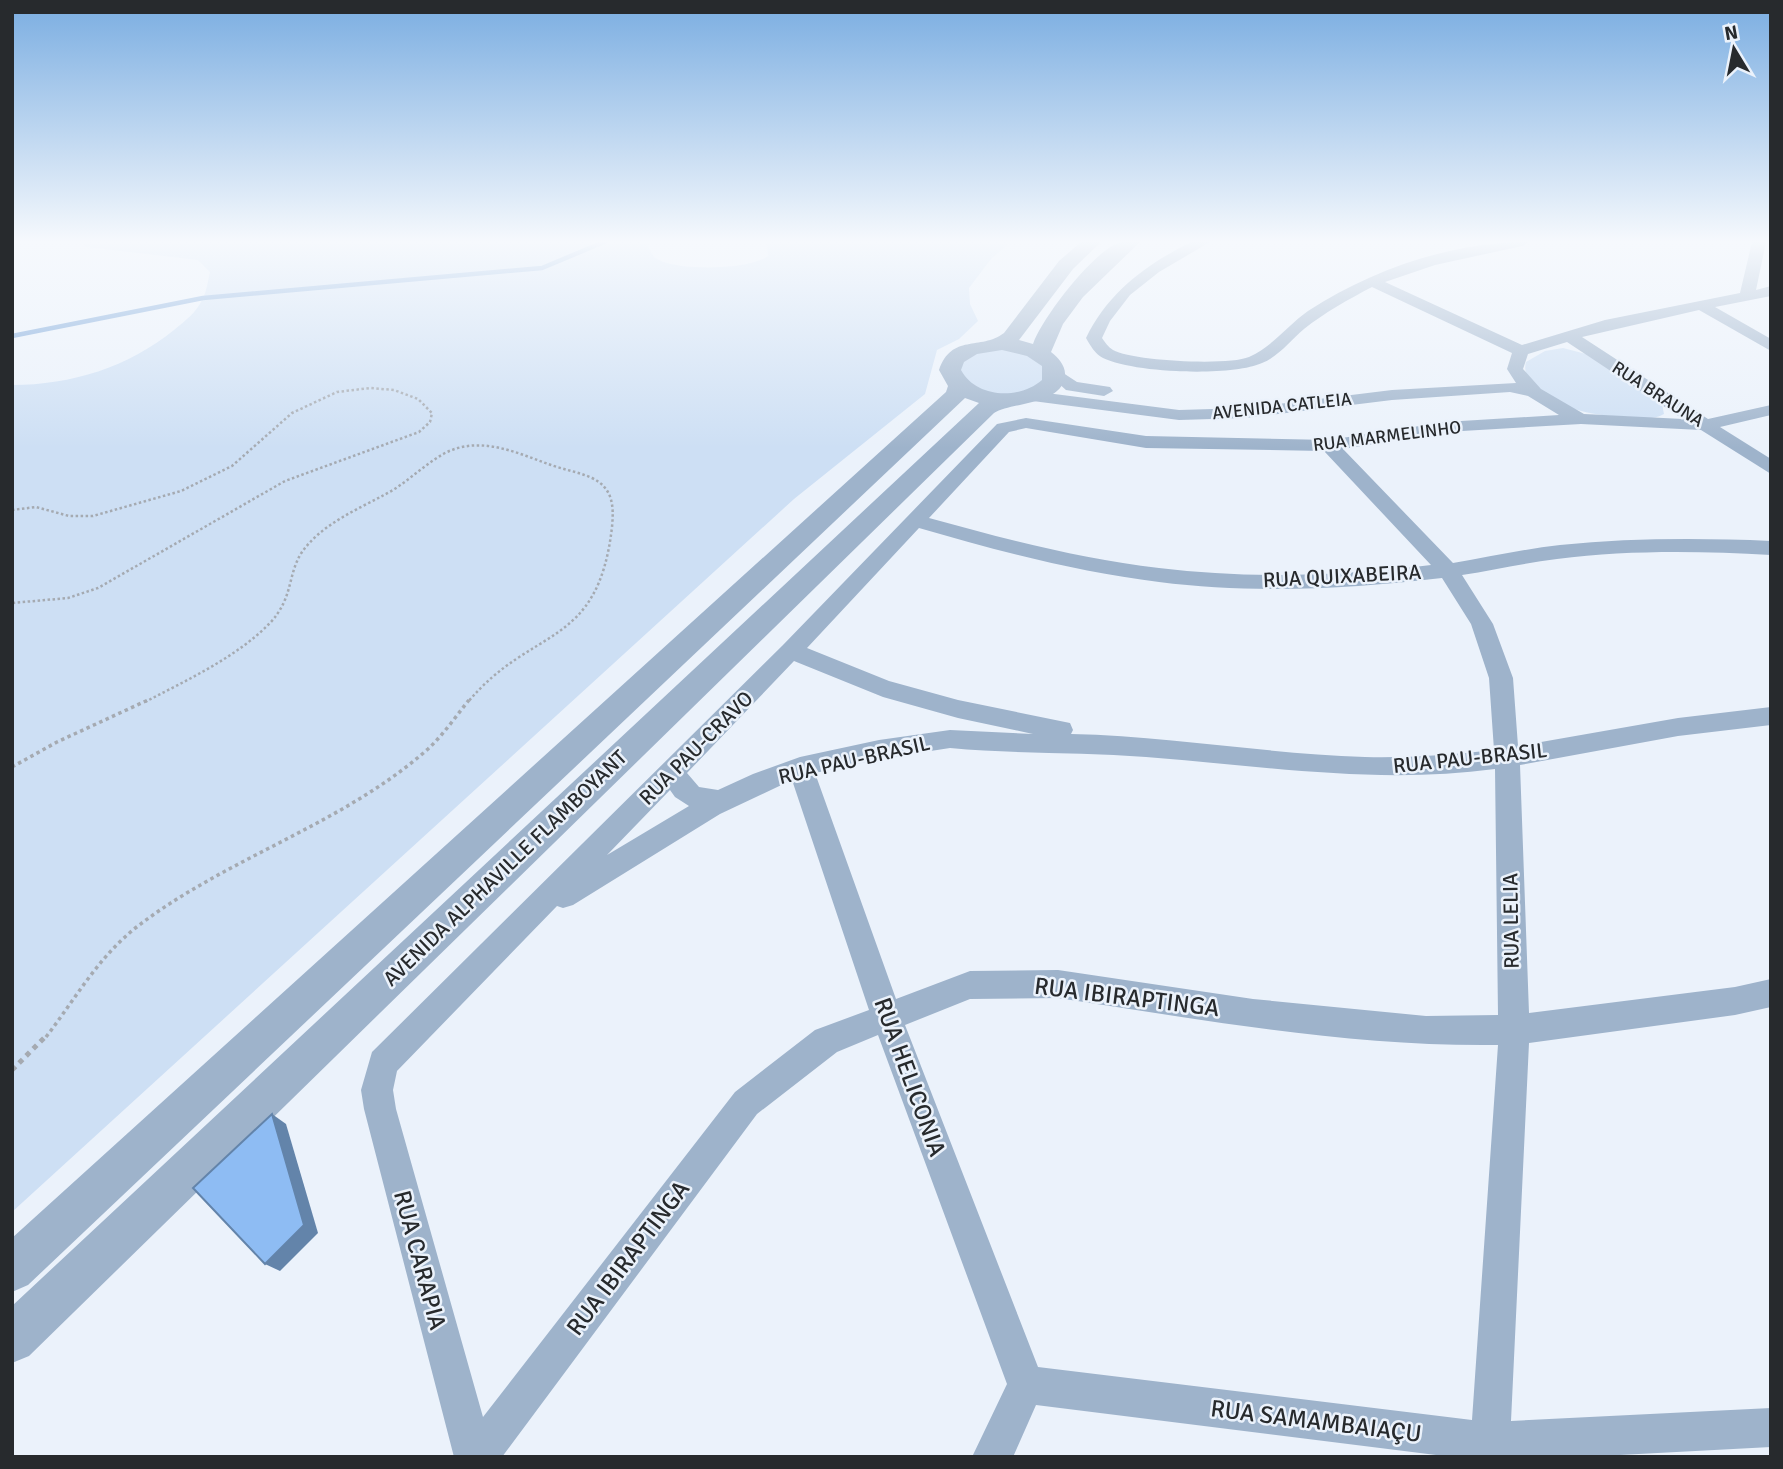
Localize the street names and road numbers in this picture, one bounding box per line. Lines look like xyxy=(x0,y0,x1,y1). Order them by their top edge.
street label: RUA BRAUNA xyxy=(1608,356,1708,432)
street label: AVENIDA CATLEIA xyxy=(1211,388,1353,424)
street label: RUA MARMELINHO xyxy=(1312,416,1462,456)
street label: RUA QUIXABEIRA xyxy=(1262,559,1422,593)
street label: RUA PAU-CRAVO xyxy=(634,686,758,810)
street label: RUA PAU-BRASIL xyxy=(776,730,933,790)
street label: RUA PAU-BRASIL xyxy=(1392,737,1549,779)
street label: AVENIDA ALPHAVILLE FLAMBOYANT xyxy=(378,744,633,992)
street label: RUA LELIA xyxy=(1497,873,1525,969)
street label: RUA IBIRAPTINGA xyxy=(1033,971,1222,1023)
street label: RUA HELICONIA xyxy=(867,993,953,1161)
street label: RUA IBIRAPTINGA xyxy=(560,1174,696,1341)
street label: RUA CARAPIA xyxy=(387,1187,453,1333)
street label: RUA SAMAMBAIAÇU xyxy=(1209,1393,1423,1449)

